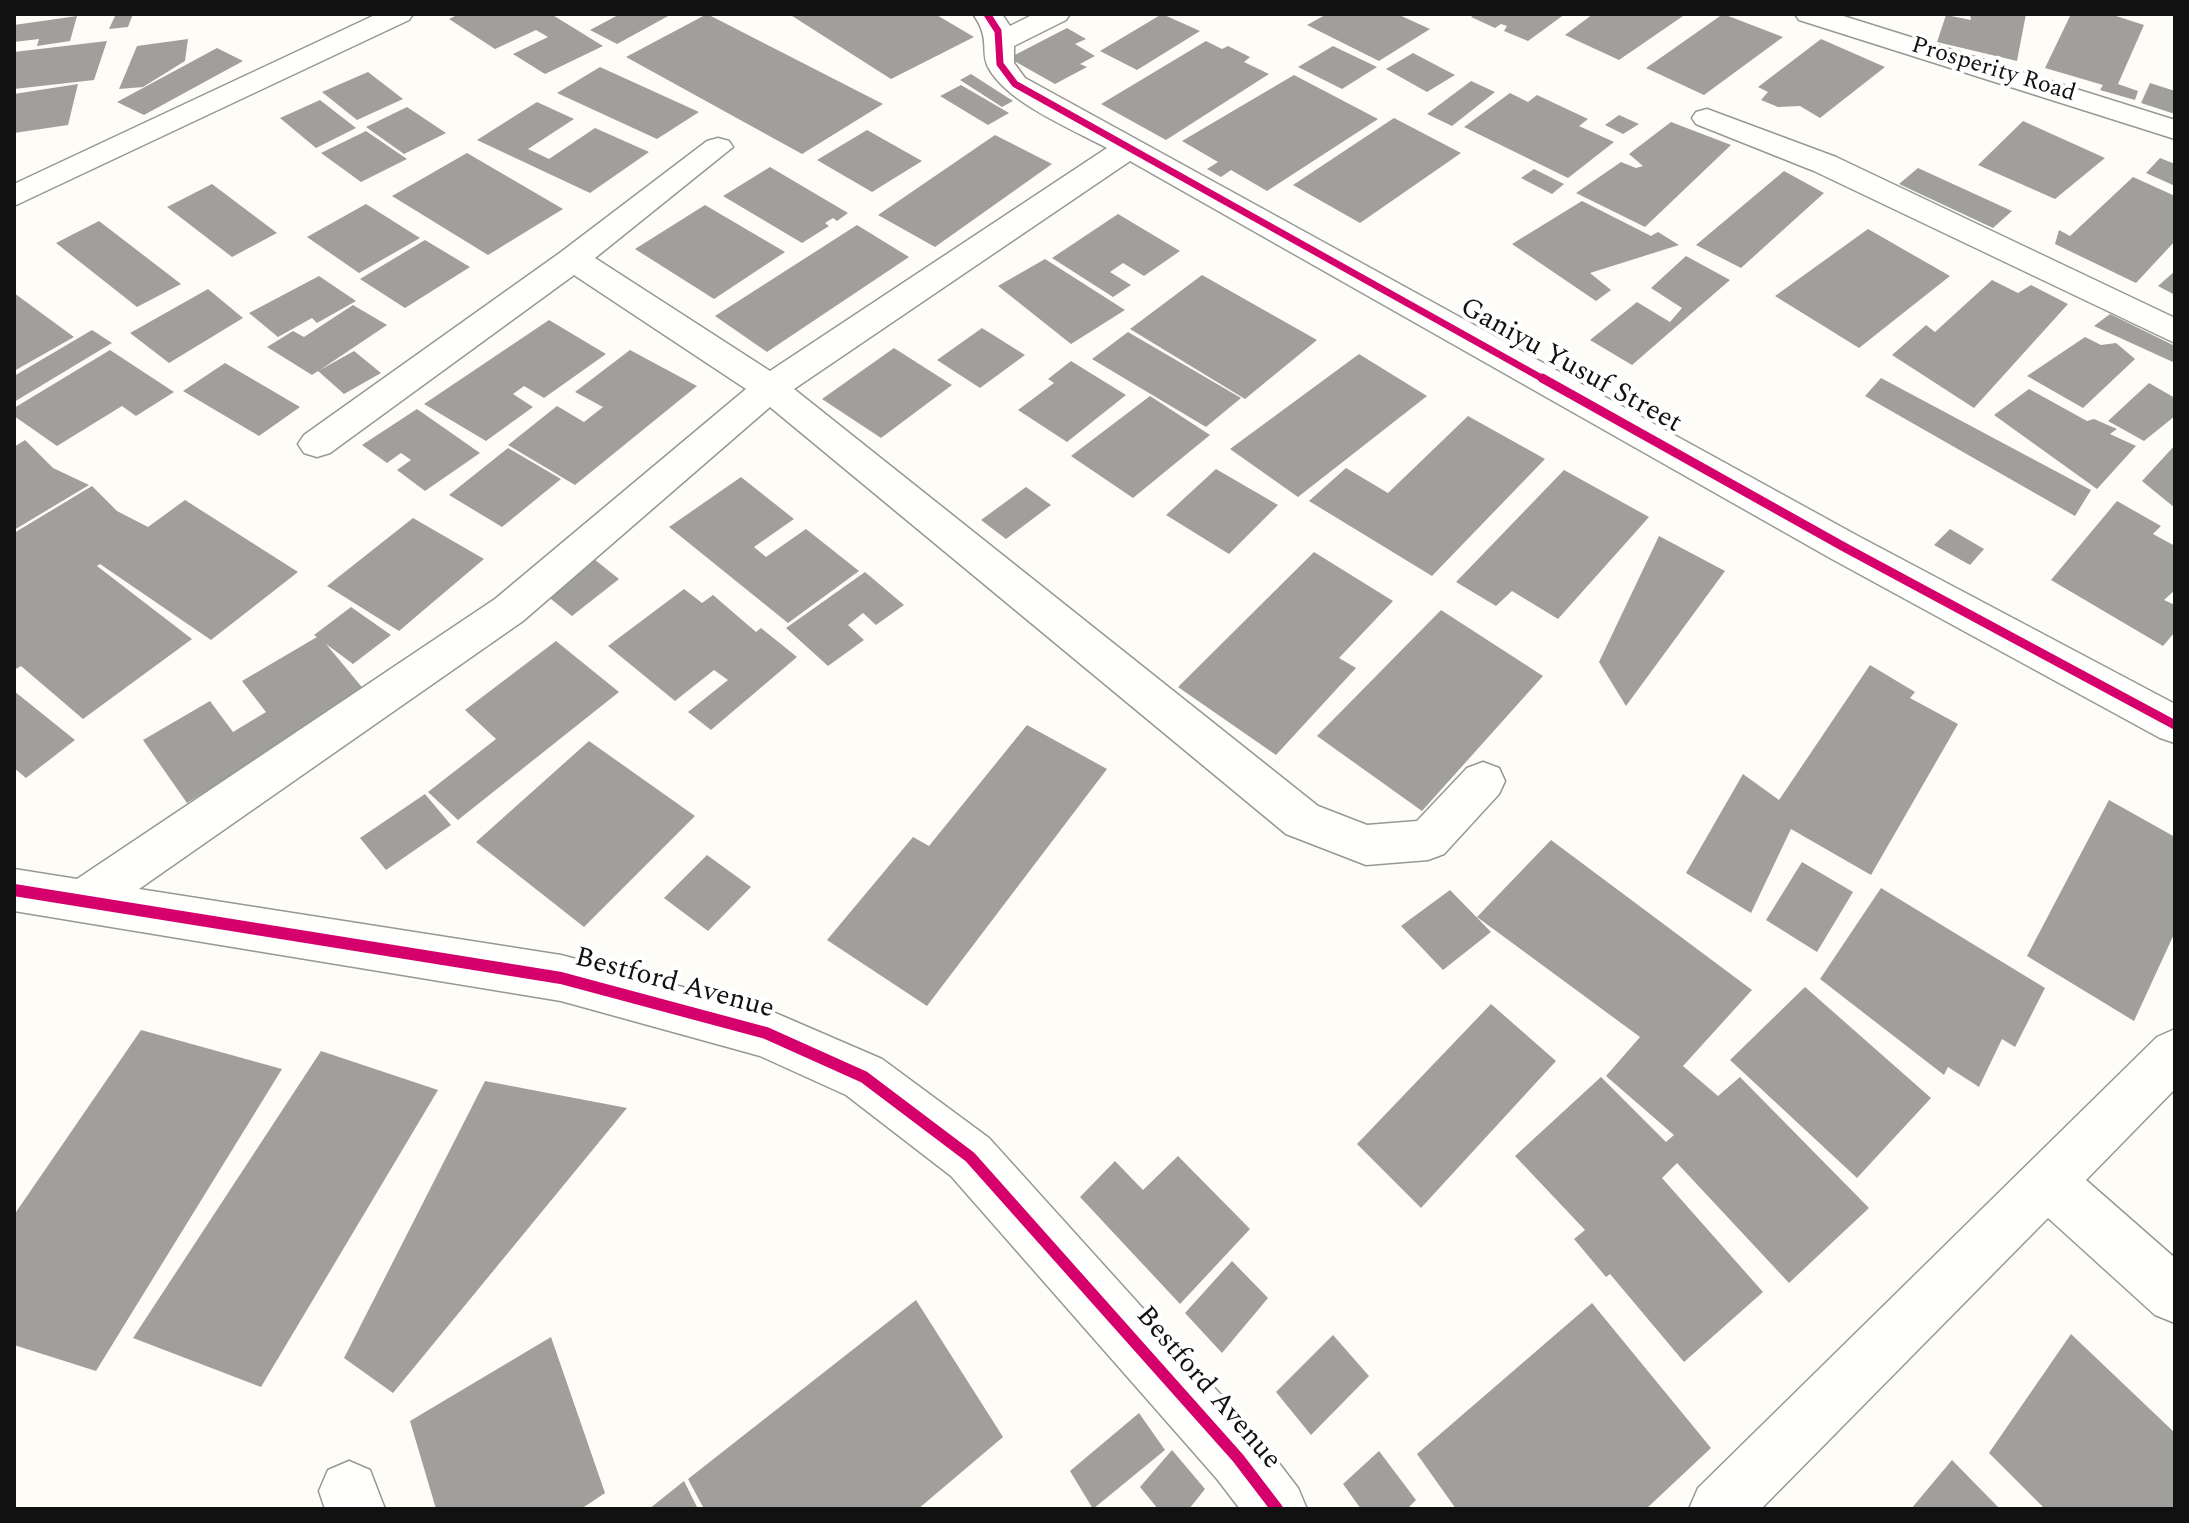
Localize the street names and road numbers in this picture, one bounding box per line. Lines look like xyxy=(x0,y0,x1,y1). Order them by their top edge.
street label: Prosperity Road xyxy=(1907,32,2079,110)
street label: Ganiyu Yusuf Street xyxy=(1453,292,1687,442)
street label: Bestford Avenue xyxy=(571,942,777,1028)
street label: Bestford Avenue xyxy=(1127,1301,1287,1477)

